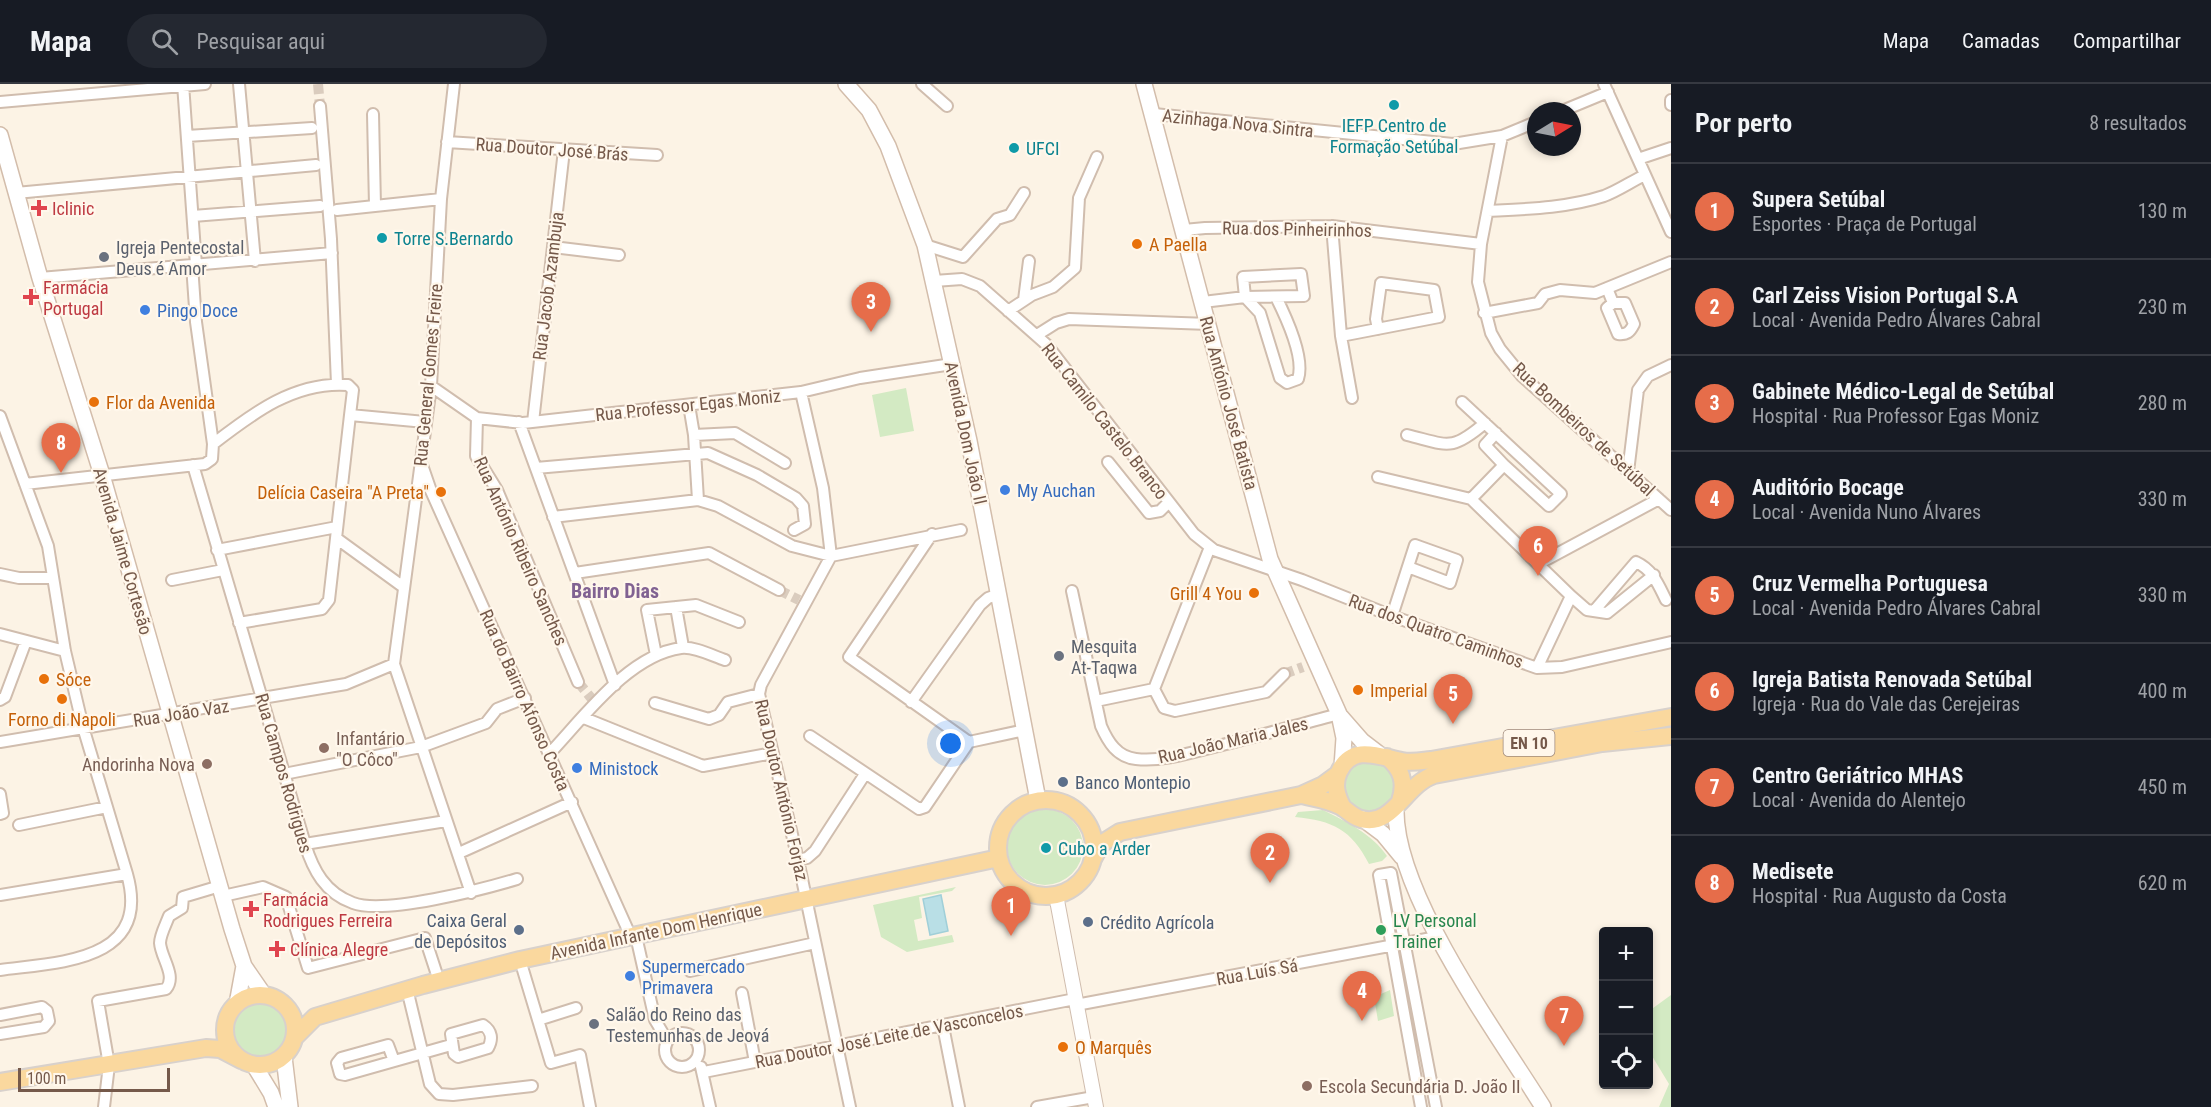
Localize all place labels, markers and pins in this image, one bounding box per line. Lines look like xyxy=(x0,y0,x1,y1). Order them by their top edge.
marker: IEFP Centro de Formação Setúbal xyxy=(1387,98,1401,112)
place label: IEFP Centro de Formação Setúbal xyxy=(1330,115,1458,157)
place label: UFCI xyxy=(1026,138,1059,159)
marker: UFCI xyxy=(1007,141,1021,155)
place label: Iclinic xyxy=(52,198,94,219)
marker: Iclinic xyxy=(30,199,48,217)
place label: Torre S.Bernardo xyxy=(394,228,513,249)
marker: Torre S.Bernardo xyxy=(375,231,389,245)
place label: A Paella xyxy=(1149,234,1207,255)
place label: Igreja Pentecostal Deus é Amor xyxy=(116,237,244,279)
marker: A Paella xyxy=(1130,237,1144,251)
marker: Igreja Pentecostal Deus é Amor xyxy=(97,250,111,264)
place label: Farmácia Portugal xyxy=(43,277,109,319)
pin: 3 xyxy=(852,282,890,332)
marker: Farmácia Portugal xyxy=(24,290,38,304)
place label: Pingo Doce xyxy=(157,300,238,321)
marker: Pingo Doce xyxy=(138,303,152,317)
place label: Flor da Avenida xyxy=(106,392,216,413)
marker: Flor da Avenida xyxy=(87,395,101,409)
pin: 8 xyxy=(42,424,80,473)
place label: My Auchan xyxy=(1017,480,1096,501)
place label: Delícia Caseira "A Preta" xyxy=(257,482,429,503)
marker: My Auchan xyxy=(998,483,1012,497)
marker: Delícia Caseira "A Preta" xyxy=(434,485,448,499)
pin: 6 xyxy=(1518,526,1558,576)
place label: Grill 4 You xyxy=(1170,583,1242,604)
marker: Grill 4 You xyxy=(1247,586,1261,600)
place label: Mesquita At-Taqwa xyxy=(1071,636,1137,678)
marker: Mesquita At-Taqwa xyxy=(1052,649,1066,663)
place label: Sóce xyxy=(56,669,91,690)
marker: Sóce xyxy=(37,672,51,686)
pin: 5 xyxy=(1434,674,1472,724)
place label: Imperial xyxy=(1370,680,1428,701)
marker: Imperial xyxy=(1351,683,1365,697)
marker: Forno di Napoli xyxy=(55,692,69,706)
place label: Forno di Napoli xyxy=(8,709,116,730)
place label: Infantário "O Côco" xyxy=(336,728,405,770)
marker: Infantário "O Côco" xyxy=(317,741,331,755)
place label: Andorinha Nova xyxy=(82,754,195,775)
marker: Andorinha Nova xyxy=(200,757,214,771)
place label: Ministock xyxy=(589,758,658,779)
marker: Ministock xyxy=(570,761,584,775)
place label: Banco Montepio xyxy=(1075,772,1191,793)
marker: Banco Montepio xyxy=(1056,775,1070,789)
pin: 2 xyxy=(1250,834,1290,883)
place label: Cubo a Arder xyxy=(1058,838,1151,859)
marker: Cubo a Arder xyxy=(1039,841,1053,855)
pin: 1 xyxy=(992,886,1030,936)
place label: Farmácia Rodrigues Ferreira xyxy=(263,889,393,931)
marker: Farmácia Rodrigues Ferreira xyxy=(244,902,258,916)
place label: Caixa Geral de Depósitos xyxy=(414,910,507,952)
place label: LV Personal Trainer xyxy=(1393,910,1477,952)
place label: Crédito Agrícola xyxy=(1100,912,1214,933)
marker: Crédito Agrícola xyxy=(1081,915,1095,929)
marker: Caixa Geral de Depósitos xyxy=(512,923,526,937)
marker: LV Personal Trainer xyxy=(1374,923,1388,937)
place label: Clínica Alegre xyxy=(290,939,388,960)
marker: Clínica Alegre xyxy=(268,940,286,958)
place label: Supermercado Primavera xyxy=(642,956,745,998)
marker: Supermercado Primavera xyxy=(623,969,637,983)
pin: 4 xyxy=(1342,972,1382,1021)
pin: 7 xyxy=(1544,996,1584,1046)
place label: Salão do Reino das Testemunhas de Jeová xyxy=(606,1004,769,1046)
marker: Salão do Reino das Testemunhas de Jeová xyxy=(587,1017,601,1031)
place label: O Marquês xyxy=(1075,1037,1152,1058)
marker: O Marquês xyxy=(1056,1040,1070,1054)
place label: Escola Secundária D. João II xyxy=(1319,1076,1521,1097)
marker: Escola Secundária D. João II xyxy=(1300,1079,1314,1093)

